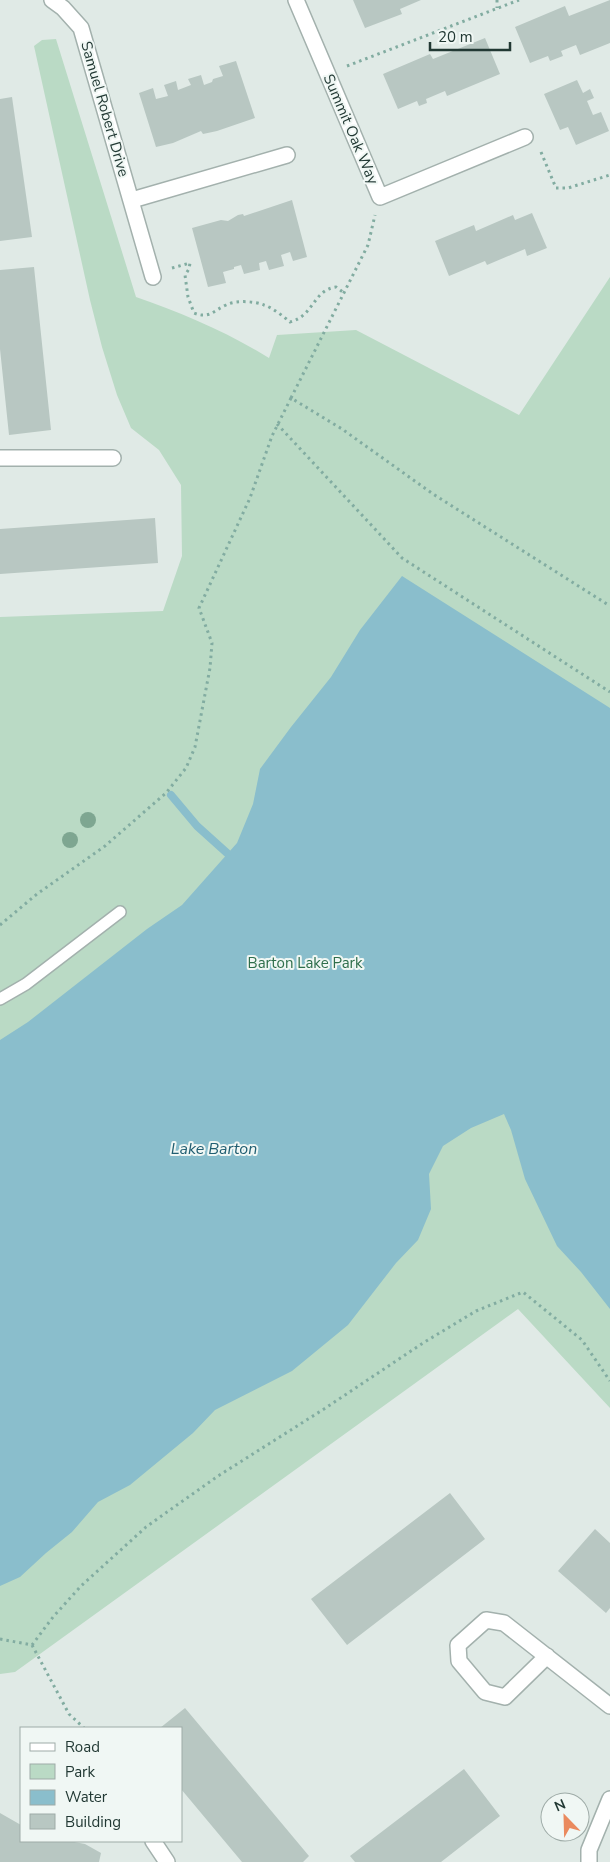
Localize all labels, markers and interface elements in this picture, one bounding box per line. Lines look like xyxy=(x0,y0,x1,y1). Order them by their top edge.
scale bar xyxy=(430,20,510,52)
text: 20 m xyxy=(438,27,473,47)
street label: Samuel Robert Drive xyxy=(76,39,134,179)
street label: Summit Oak Way xyxy=(319,71,383,187)
park label: Barton Lake Park xyxy=(248,953,363,973)
water label: Lake Barton xyxy=(171,1138,257,1160)
legend xyxy=(20,1727,182,1842)
text: Road xyxy=(65,1737,100,1757)
text: Park xyxy=(65,1762,95,1782)
text: Water xyxy=(65,1787,108,1807)
north arrow xyxy=(540,1792,590,1842)
text: N xyxy=(552,1795,569,1816)
text: Building xyxy=(65,1812,121,1832)

